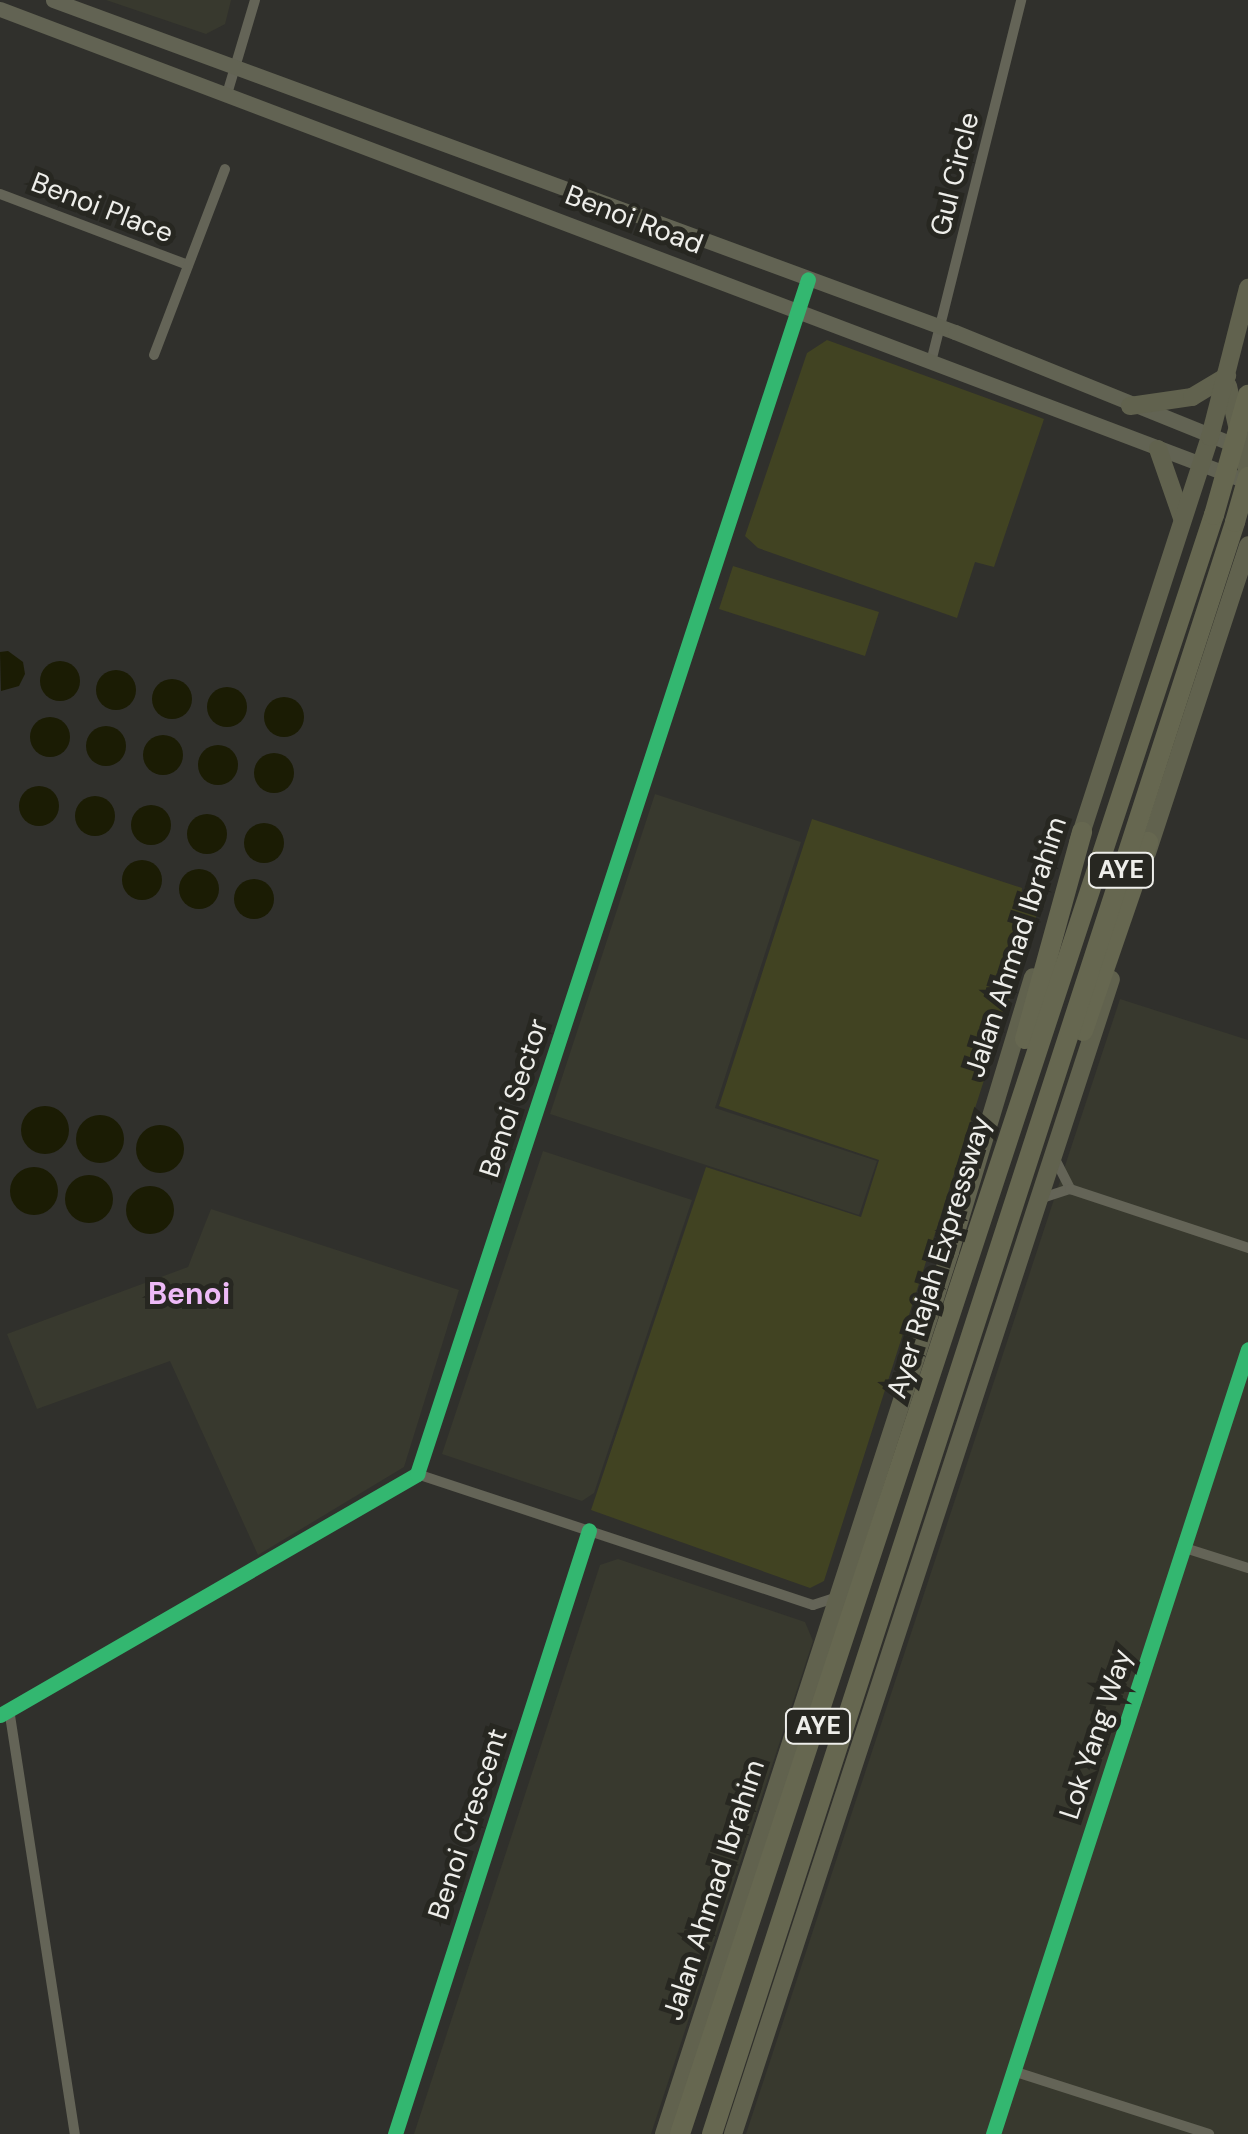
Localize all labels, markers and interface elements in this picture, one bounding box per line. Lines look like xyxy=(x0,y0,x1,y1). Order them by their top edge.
street label: Gul Circle xyxy=(923,109,987,239)
street label: Benoi Place xyxy=(26,166,178,250)
street label: Benoi Road xyxy=(560,178,708,262)
street label: Jalan Ahmad Ibrahim xyxy=(958,813,1074,1081)
road number: AYE xyxy=(1086,850,1156,890)
street label: Benoi Sector xyxy=(473,1014,555,1182)
street label: Ayer Rajah Expressway xyxy=(880,1112,998,1402)
district label: Benoi xyxy=(148,1276,230,1312)
street label: Lok Yang Way xyxy=(1053,1645,1139,1823)
road number: AYE xyxy=(783,1706,853,1746)
street label: Benoi Crescent xyxy=(421,1724,515,1924)
street label: Jalan Ahmad Ibrahim xyxy=(656,1756,772,2024)

